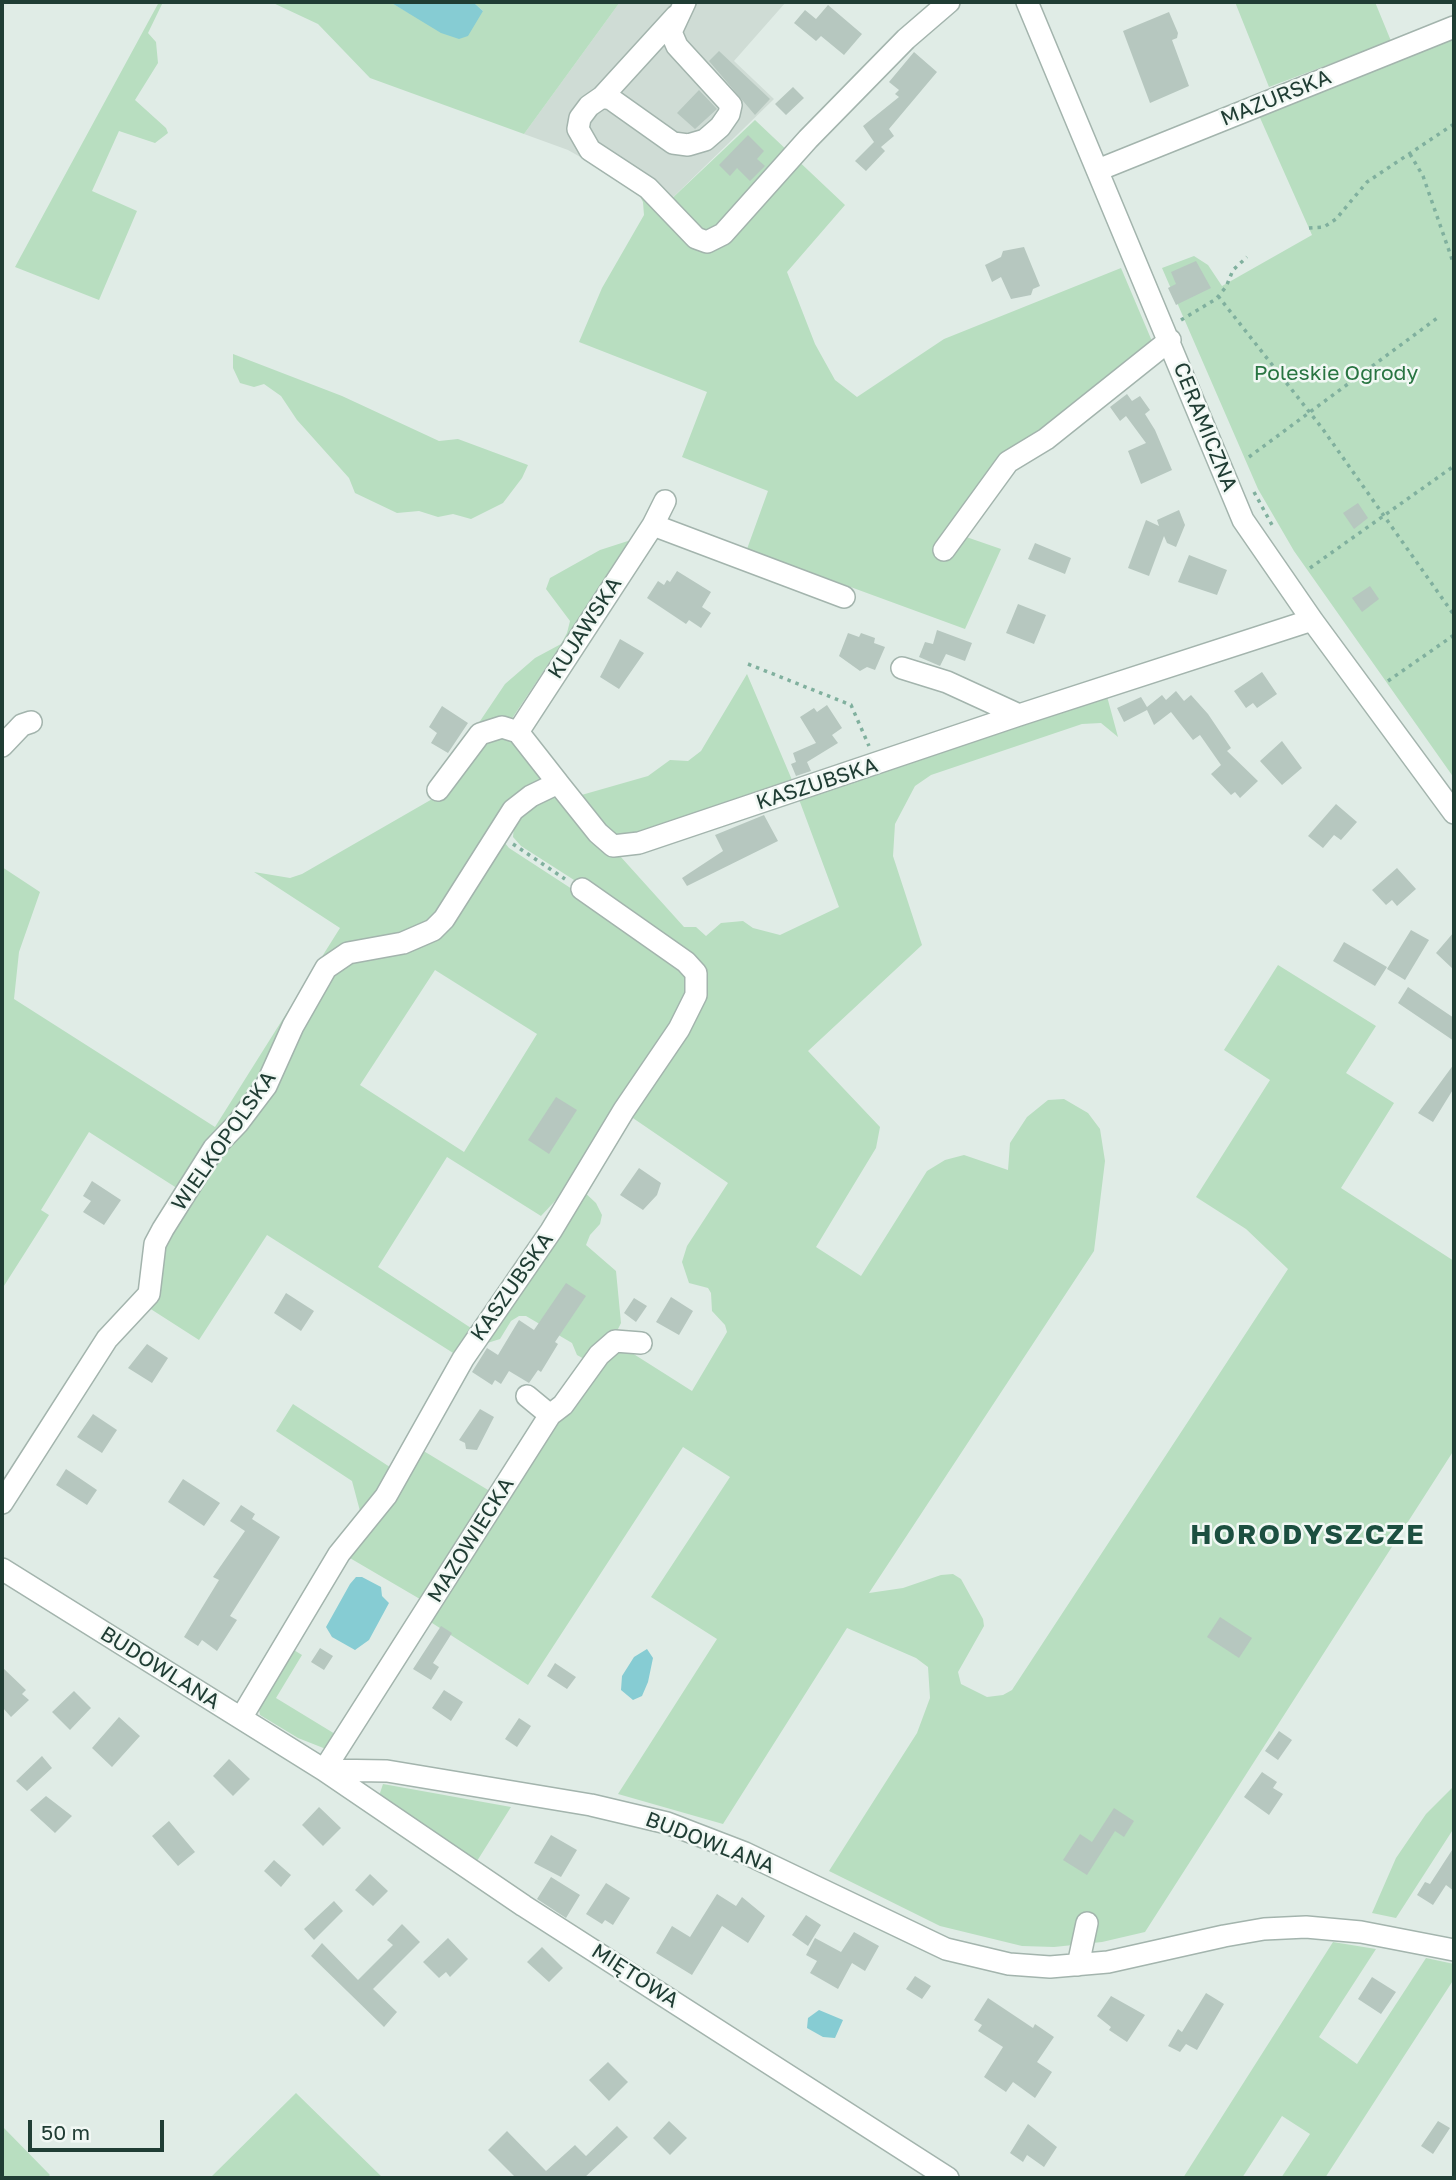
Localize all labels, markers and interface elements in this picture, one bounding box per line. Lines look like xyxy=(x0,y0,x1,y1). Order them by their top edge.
street label: MAZURSKA xyxy=(1217,64,1335,132)
street label: CERAMICZNA xyxy=(1168,359,1242,495)
park label: Poleskie Ogrody xyxy=(1254,360,1418,386)
street label: KUJAWSKA xyxy=(543,572,627,684)
street label: KASZUBSKA xyxy=(753,752,881,816)
street label: WIELKOPOLSKA xyxy=(167,1066,281,1216)
street label: KASZUBSKA xyxy=(465,1228,559,1346)
street label: MAZOWIECKA xyxy=(423,1473,519,1607)
district label: HORODYSZCZE xyxy=(1192,1518,1424,1552)
street label: BUDOWLANA xyxy=(96,1621,224,1715)
street label: BUDOWLANA xyxy=(642,1807,778,1879)
street label: MIĘTOWA xyxy=(587,1939,683,2013)
scale bar xyxy=(32,2106,168,2150)
text: 50 m xyxy=(41,2119,90,2145)

